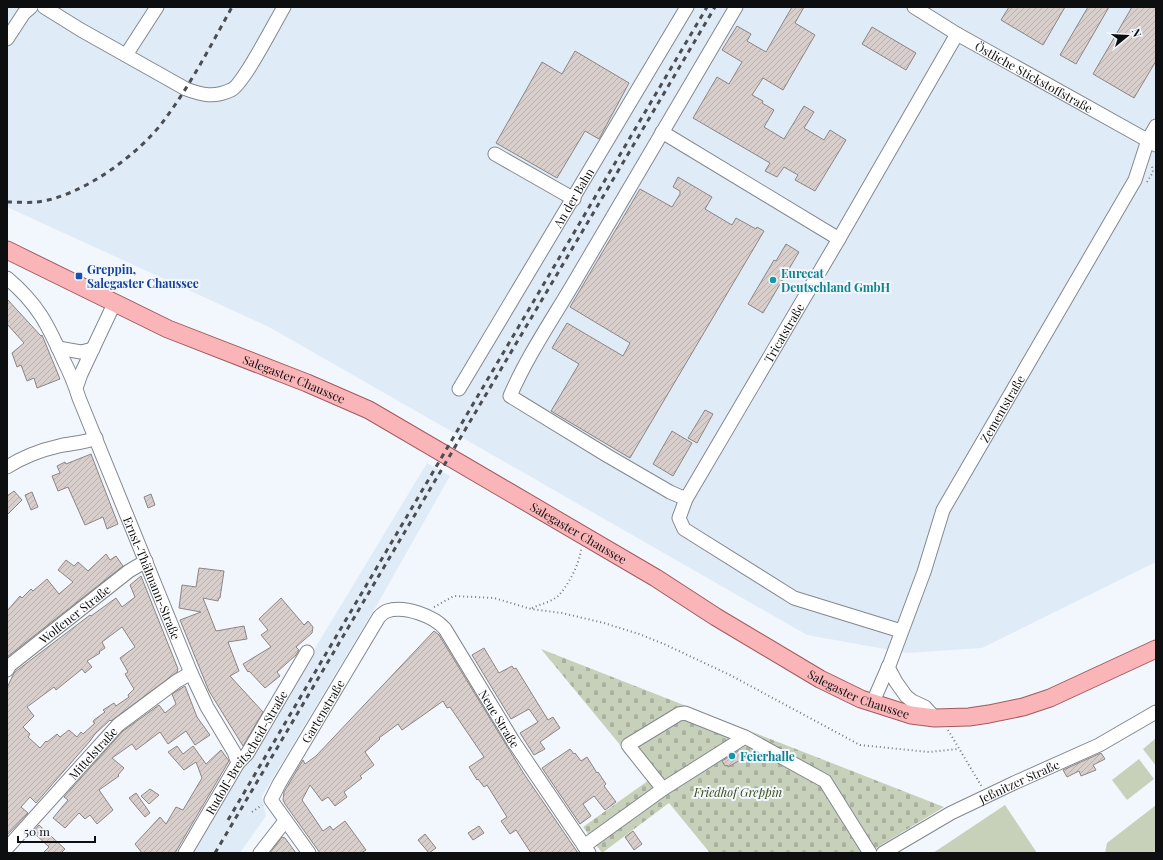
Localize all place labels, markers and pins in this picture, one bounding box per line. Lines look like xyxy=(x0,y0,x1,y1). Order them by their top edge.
place label: Greppin, Salegaster Chaussee xyxy=(87,261,199,291)
place label: Eurecat Deutschland GmbH xyxy=(781,265,890,295)
marker: Greppin, Salegaster Chaussee xyxy=(74,271,84,281)
marker: Eurecat Deutschland GmbH xyxy=(768,275,778,285)
place label: Feierhalle xyxy=(740,748,795,764)
marker: Feierhalle xyxy=(727,751,737,761)

